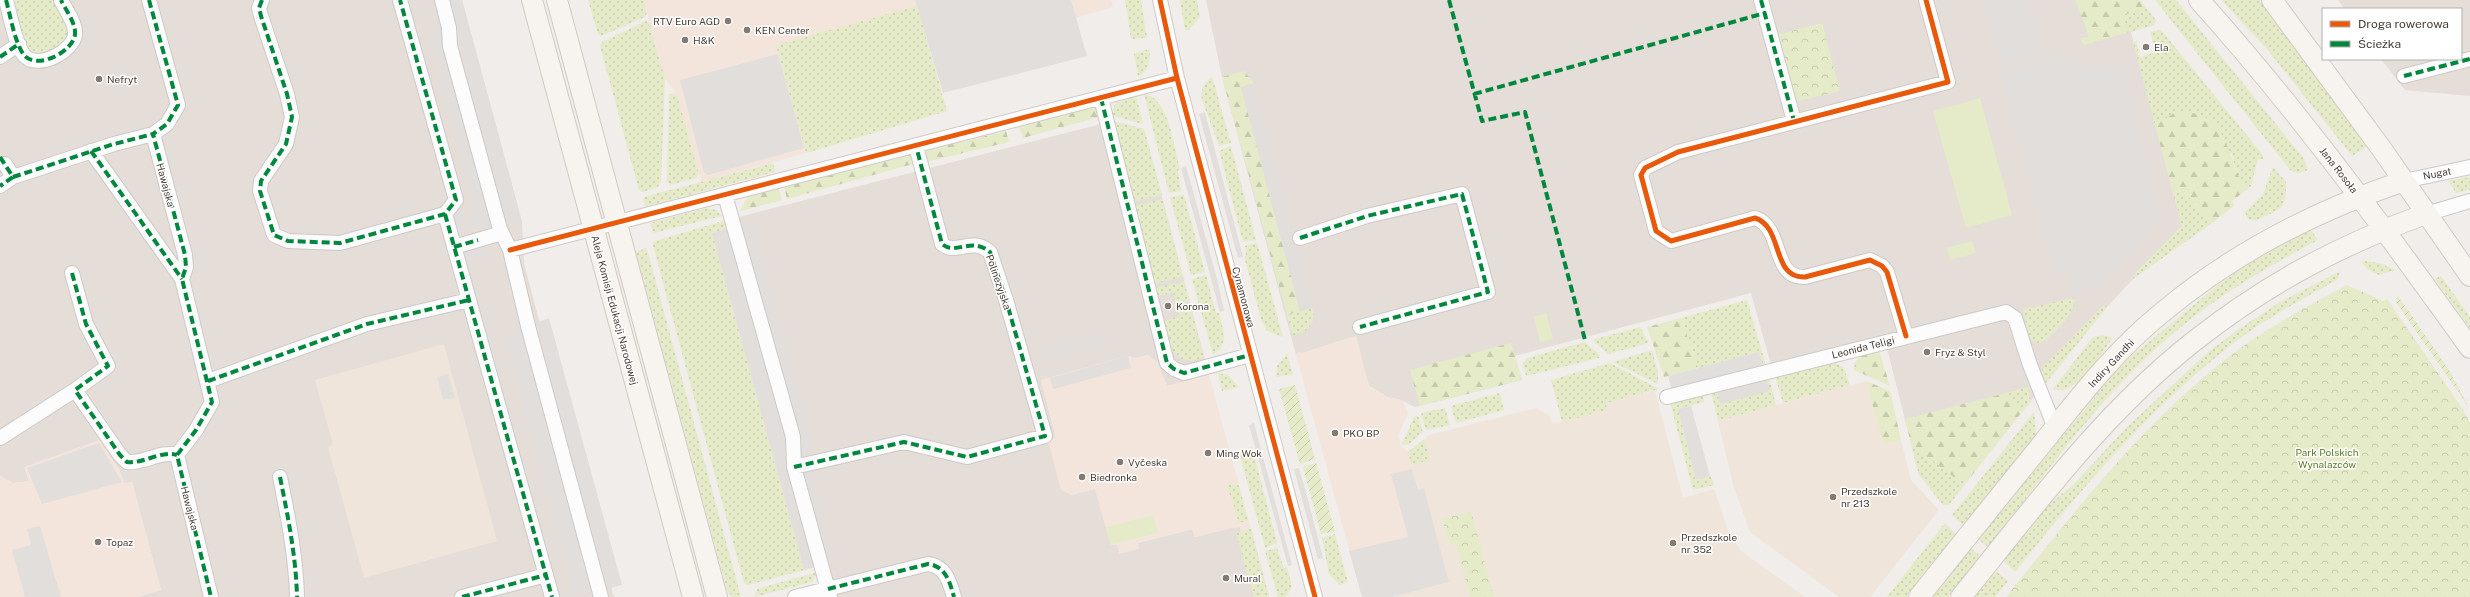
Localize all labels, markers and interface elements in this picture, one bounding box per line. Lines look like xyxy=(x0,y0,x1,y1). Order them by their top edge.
legend xyxy=(2322,8,2462,60)
place label: RTV Euro AGD xyxy=(653,15,720,27)
marker: RTV Euro AGD xyxy=(723,16,733,26)
text: Droga rowerowa xyxy=(2358,17,2449,31)
place label: KEN Center xyxy=(755,24,810,36)
marker: KEN Center xyxy=(742,25,752,35)
place label: H&K xyxy=(693,34,715,46)
marker: H&K xyxy=(680,35,690,45)
text: Ścieżka xyxy=(2358,37,2401,51)
place label: Ela xyxy=(2154,41,2169,53)
marker: Ela xyxy=(2141,42,2151,52)
place label: Nefryt xyxy=(107,73,137,85)
marker: Nefryt xyxy=(94,74,104,84)
street label: Jana Rosoła xyxy=(2317,145,2361,195)
street label: Hawajska xyxy=(154,162,178,208)
street label: Nugat xyxy=(2422,164,2452,182)
street label: Aleja Komisji Edukacji Narodowej xyxy=(589,234,641,386)
street label: Polinezyjska xyxy=(984,253,1014,311)
street label: Cynamonowa xyxy=(1230,265,1258,329)
place label: Korona xyxy=(1176,300,1209,312)
marker: Korona xyxy=(1163,301,1173,311)
street label: Leonida Teligi xyxy=(1830,333,1896,361)
street label: Indiry Gandhi xyxy=(2086,336,2136,390)
place label: Fryz & Styl xyxy=(1935,346,1986,358)
marker: Fryz & Styl xyxy=(1922,347,1932,357)
place label: PKO BP xyxy=(1343,427,1380,439)
marker: PKO BP xyxy=(1330,428,1340,438)
park label: Park Polskich Wynalazców xyxy=(2296,446,2359,470)
place label: Ming Wok xyxy=(1216,447,1262,459)
marker: Ming Wok xyxy=(1203,448,1213,458)
place label: Vyčeska xyxy=(1128,456,1167,468)
marker: Vyčeska xyxy=(1115,457,1125,467)
place label: Biedronka xyxy=(1090,471,1137,483)
marker: Biedronka xyxy=(1077,472,1087,482)
street label: Hawajska xyxy=(179,485,201,531)
place label: Przedszkole nr 213 xyxy=(1841,485,1897,509)
marker: Przedszkole nr 213 xyxy=(1828,492,1838,502)
place label: Przedszkole nr 352 xyxy=(1681,531,1737,555)
place label: Topaz xyxy=(106,536,133,548)
marker: Topaz xyxy=(93,537,103,547)
marker: Przedszkole nr 352 xyxy=(1668,538,1678,548)
place label: Mural xyxy=(1234,572,1261,584)
marker: Mural xyxy=(1221,573,1231,583)

